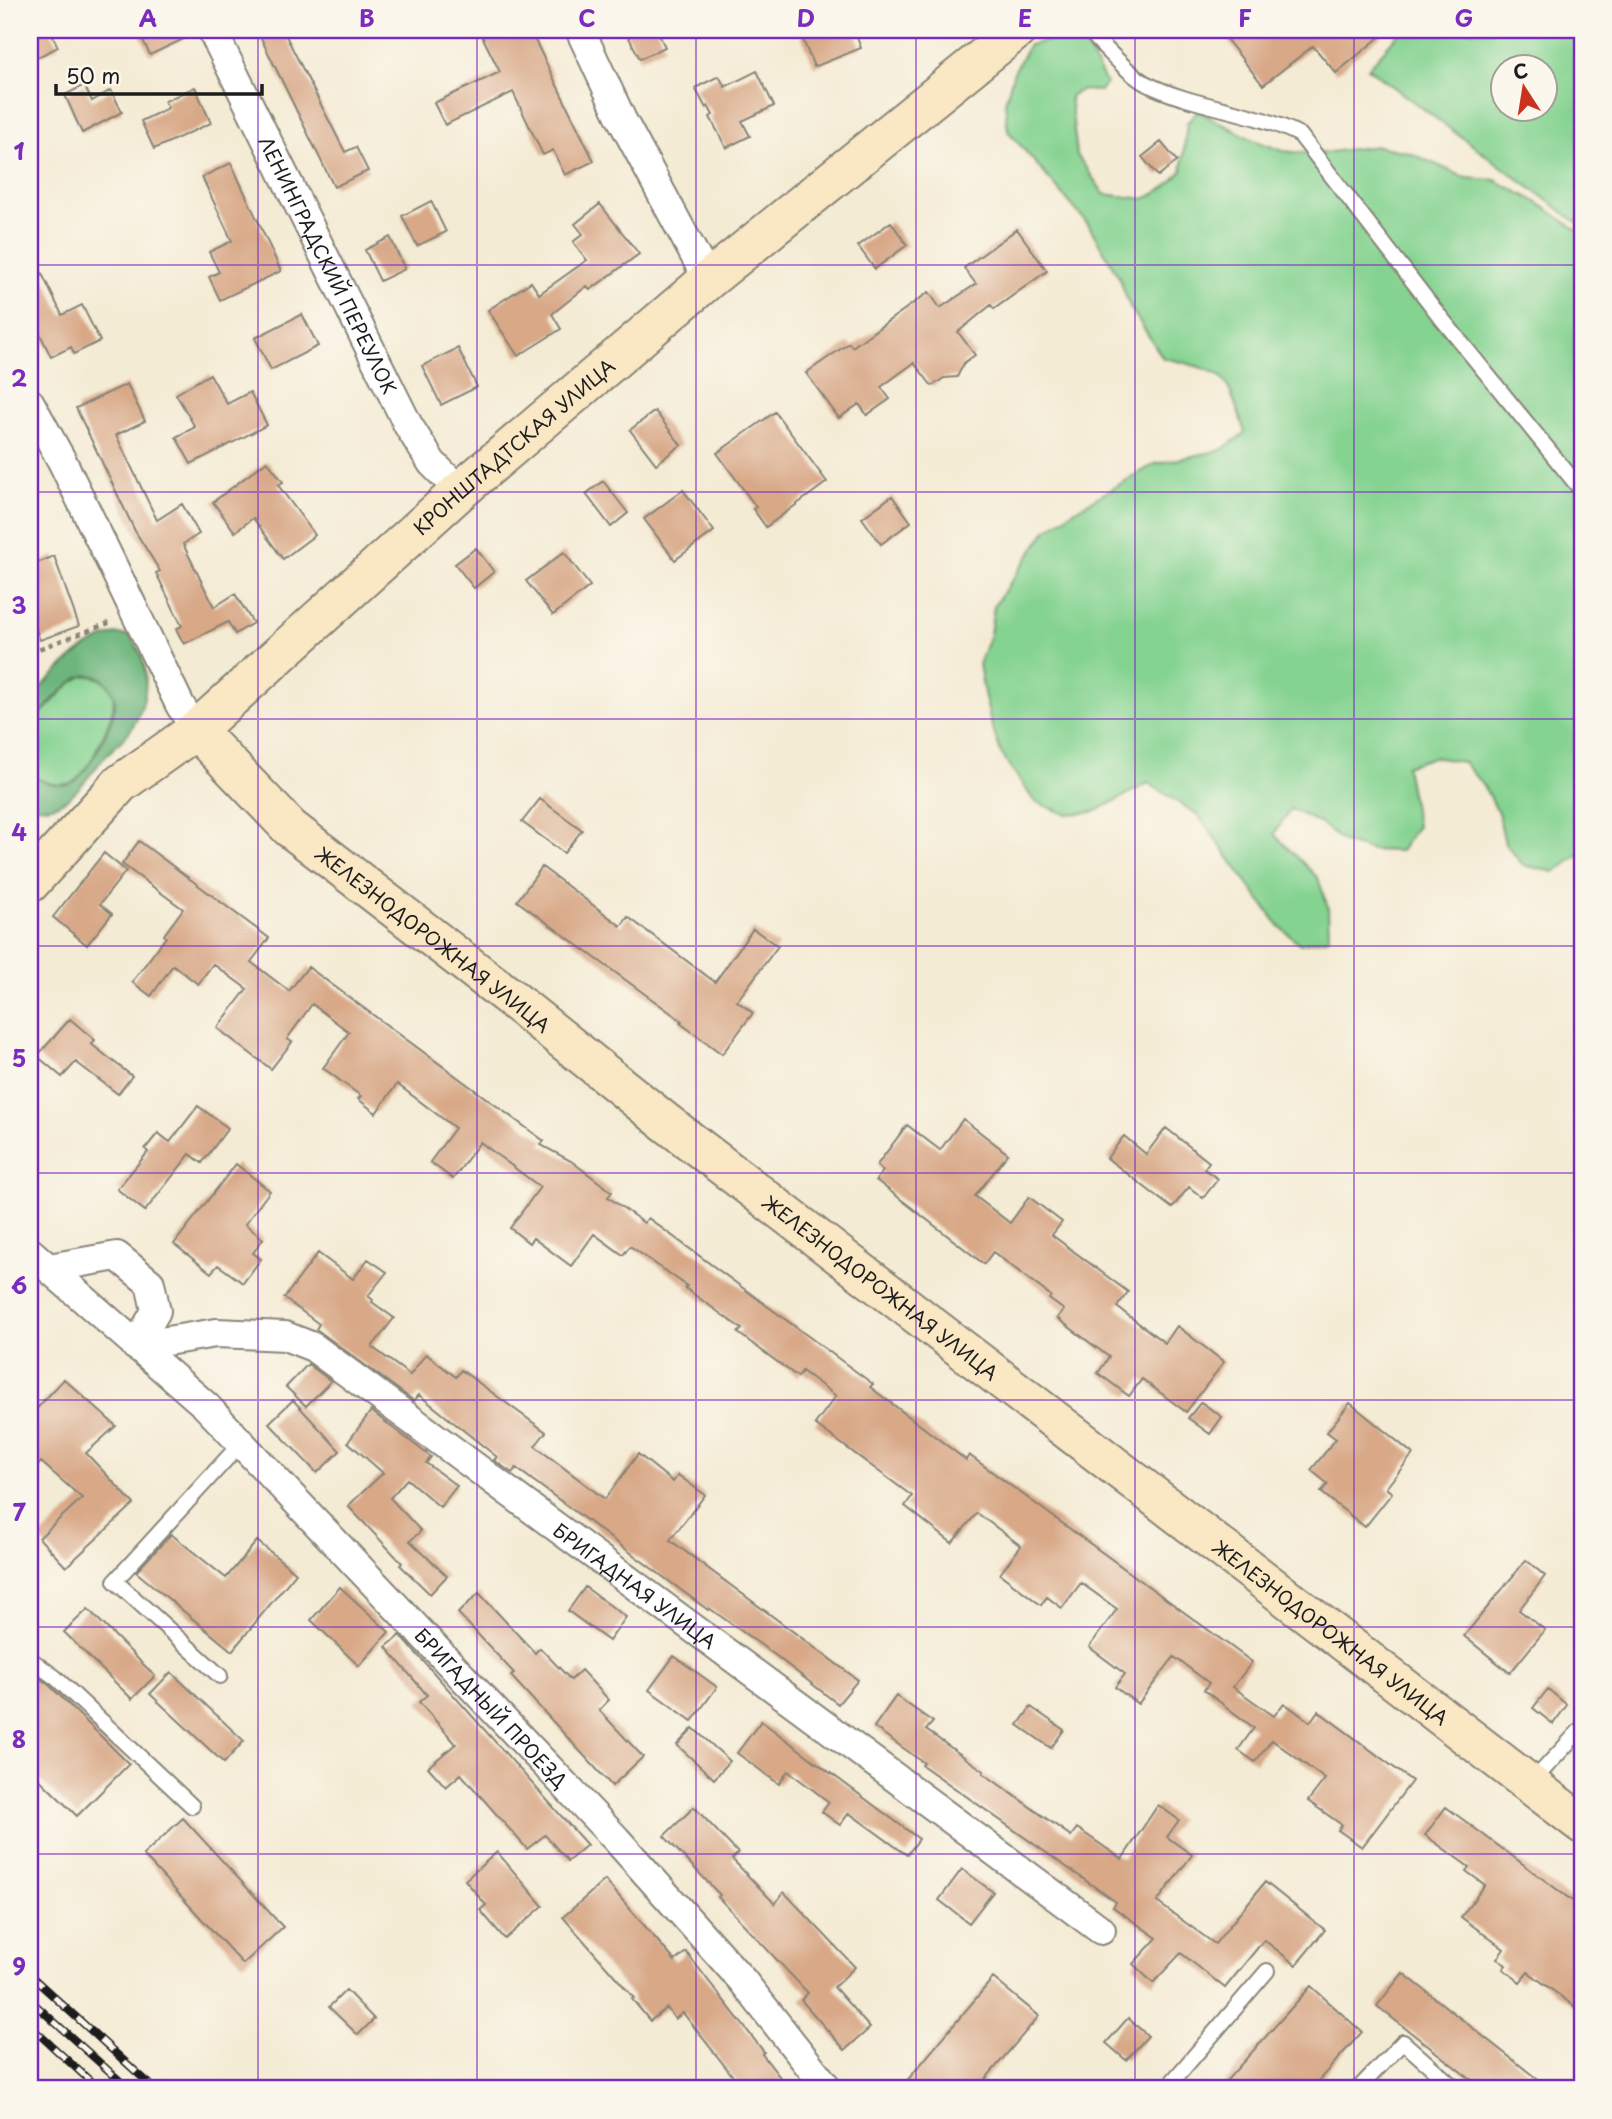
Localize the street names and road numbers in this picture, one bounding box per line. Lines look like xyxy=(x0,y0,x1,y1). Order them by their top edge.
street label: ЛЕНИНГРАДСКИЙ ПЕРЕУЛОК xyxy=(253,131,404,398)
street label: КРОНШТАДТСКАЯ УЛИЦА xyxy=(407,351,621,541)
street label: ЖЕЛЕЗНОДОРОЖНАЯ УЛИЦА xyxy=(310,839,557,1039)
street label: ЖЕЛЕЗНОДОРОЖНАЯ УЛИЦА xyxy=(757,1188,1004,1386)
street label: БРИГАДНАЯ УЛИЦА xyxy=(548,1516,722,1655)
street label: ЖЕЛЕЗНОДОРОЖНАЯ УЛИЦА xyxy=(1207,1532,1455,1731)
street label: БРИГАДНЫЙ ПРОЕЗД xyxy=(409,1621,574,1794)

